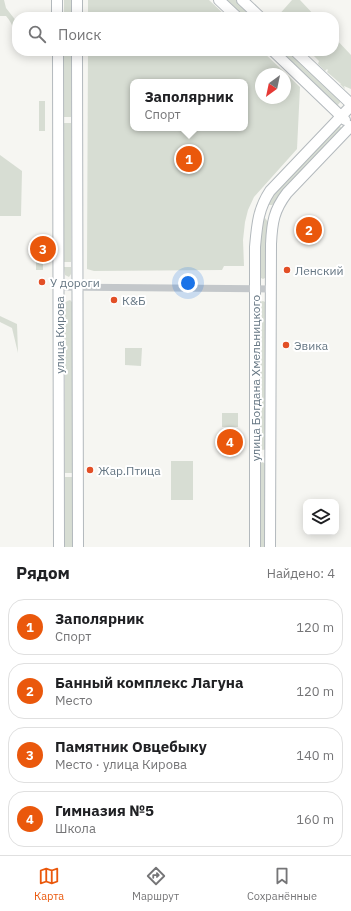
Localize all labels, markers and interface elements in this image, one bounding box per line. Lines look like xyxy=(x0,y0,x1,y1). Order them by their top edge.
search box xyxy=(12,12,339,56)
icon: search xyxy=(26,23,48,45)
text: Поиск xyxy=(58,25,101,44)
north arrow xyxy=(255,68,291,104)
popup xyxy=(130,79,248,131)
text: Заполярник xyxy=(144,87,234,106)
text: Спорт xyxy=(144,106,181,123)
pin: 1 xyxy=(176,144,202,174)
pin: 2 xyxy=(296,215,322,245)
pin: 3 xyxy=(30,234,56,264)
place label: Ленский xyxy=(295,263,344,278)
marker: Ленский xyxy=(282,265,292,275)
your location xyxy=(178,273,198,293)
place label: У дороги xyxy=(50,275,100,290)
marker: У дороги xyxy=(37,277,47,287)
place label: К&Б xyxy=(122,293,146,308)
street label: улица Богдана Хмельницкого xyxy=(248,294,263,461)
marker: К&Б xyxy=(109,295,119,305)
street label: улица Кирова xyxy=(52,296,67,374)
place label: Эвика xyxy=(294,338,329,353)
marker: Эвика xyxy=(281,340,291,350)
pin: 4 xyxy=(217,427,243,457)
place label: Жар.Птица xyxy=(98,463,161,478)
marker: Жар.Птица xyxy=(85,465,95,475)
map controls xyxy=(303,499,339,535)
button: layers xyxy=(303,499,339,535)
text: Рядом xyxy=(16,562,70,584)
text: Найдено: 4 xyxy=(267,565,335,582)
text: Заполярник xyxy=(55,609,144,628)
text: 1 xyxy=(26,619,34,636)
text: 120 m xyxy=(296,619,334,636)
text: Спорт xyxy=(55,628,91,645)
text: Банный комплекс Лагуна xyxy=(55,673,243,692)
text: 2 xyxy=(26,683,34,700)
text: 120 m xyxy=(296,683,334,700)
text: Место xyxy=(55,692,93,709)
text: Памятник Овцебыку xyxy=(55,737,207,756)
text: 3 xyxy=(26,747,34,764)
text: 140 m xyxy=(296,747,334,764)
text: Место · улица Кирова xyxy=(55,756,187,773)
text: Гимназия №5 xyxy=(55,801,154,820)
text: 4 xyxy=(26,811,34,828)
text: 160 m xyxy=(296,811,334,828)
text: Школа xyxy=(55,820,96,837)
tab: Карта xyxy=(34,865,64,903)
tab: Маршрут xyxy=(132,865,179,903)
tab: Сохранённые xyxy=(247,865,317,903)

